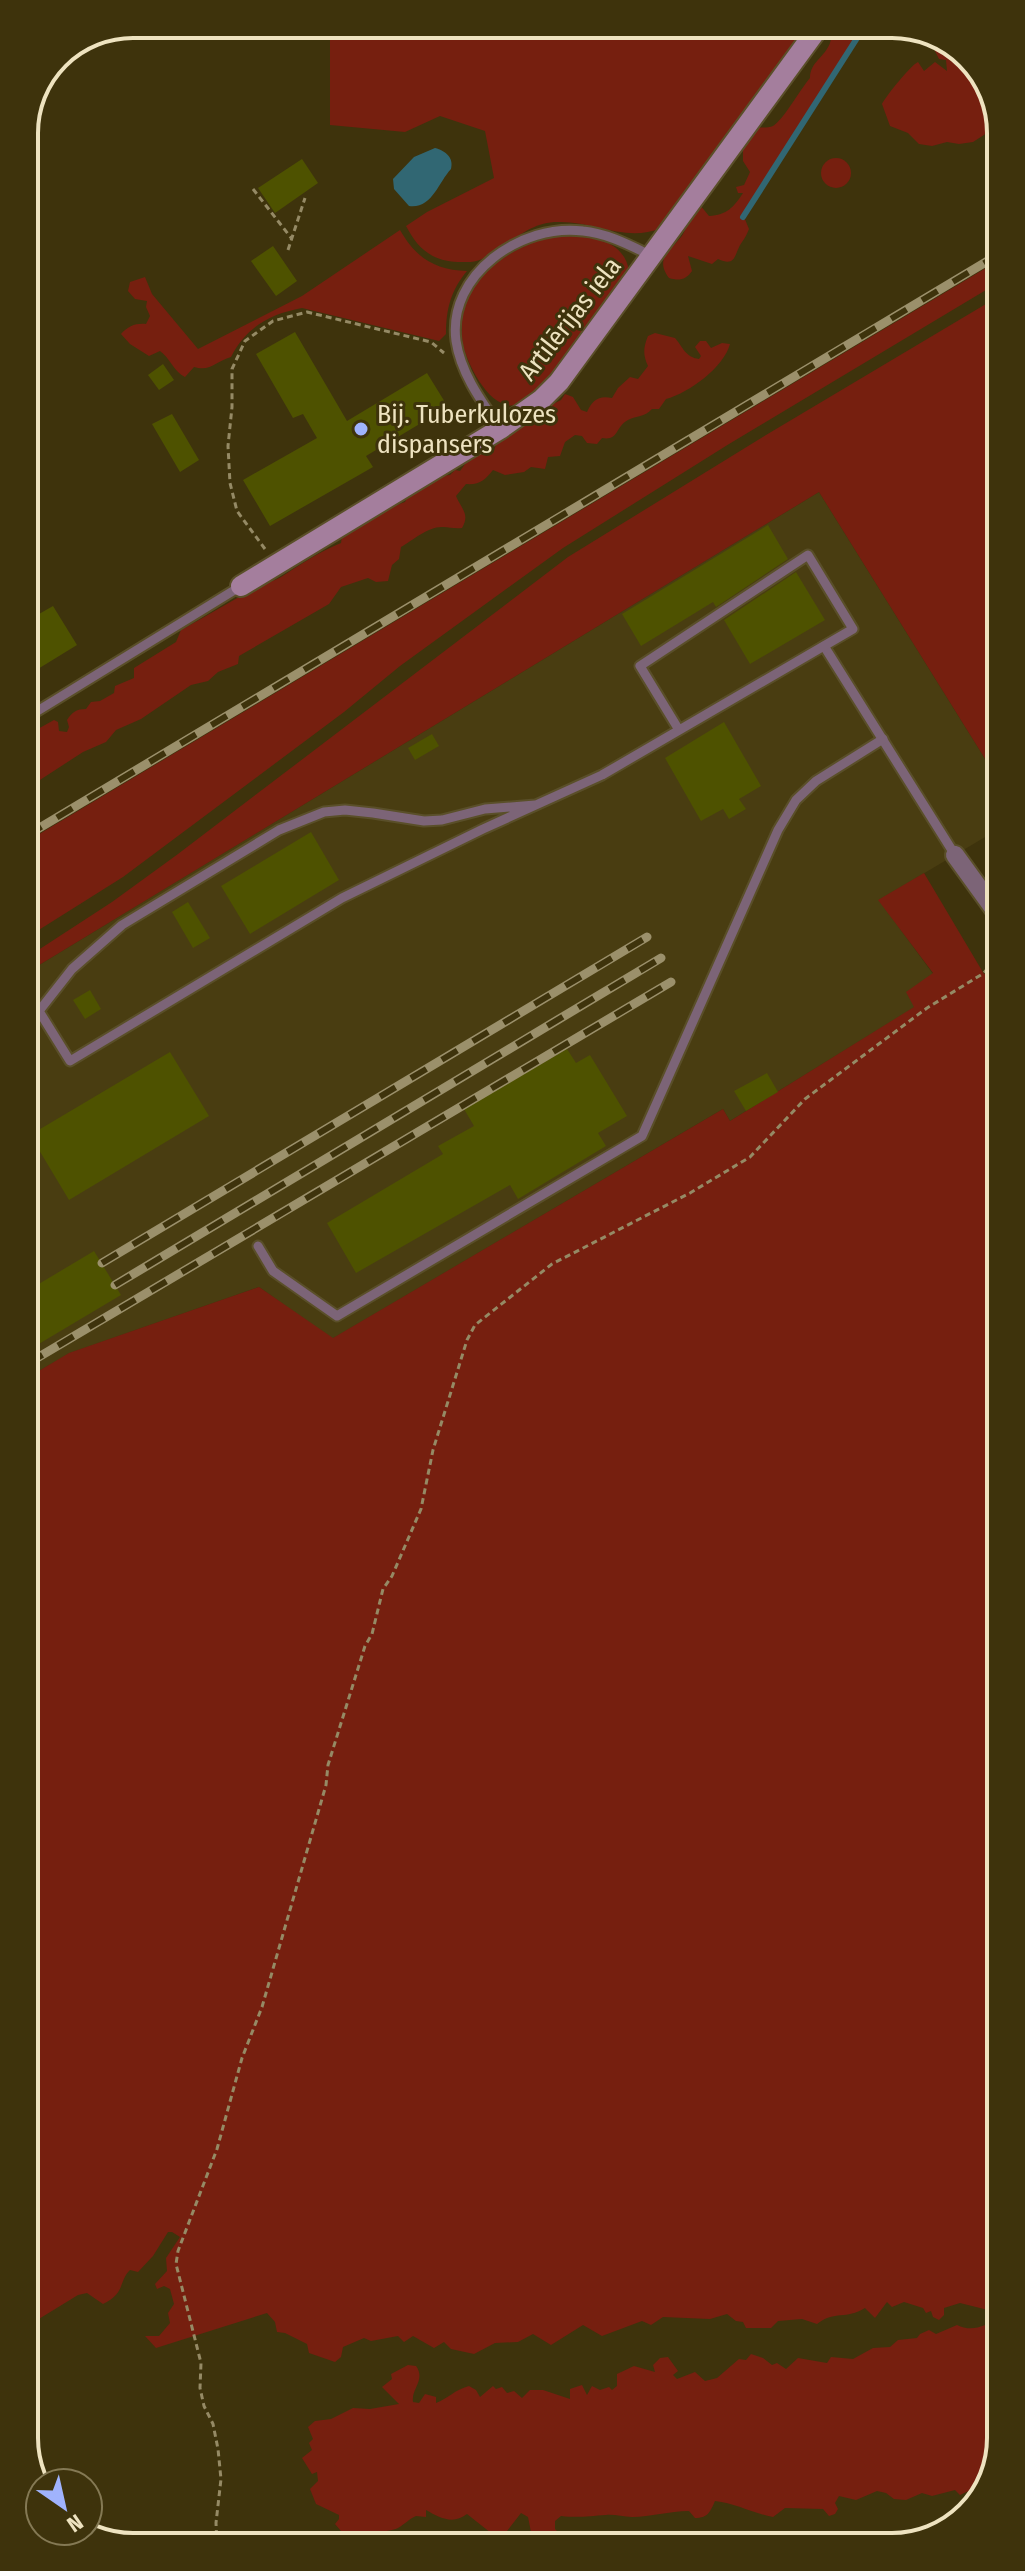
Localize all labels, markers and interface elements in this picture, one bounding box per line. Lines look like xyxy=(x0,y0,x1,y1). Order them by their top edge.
street label: Artilērijas iela xyxy=(512,251,628,387)
place label: Bij. Tuberkulozes dispansers xyxy=(377,399,556,460)
marker: Bij. Tuberkulozes dispansers xyxy=(352,420,370,438)
north arrow xyxy=(24,2467,104,2547)
text: N xyxy=(62,2508,88,2538)

